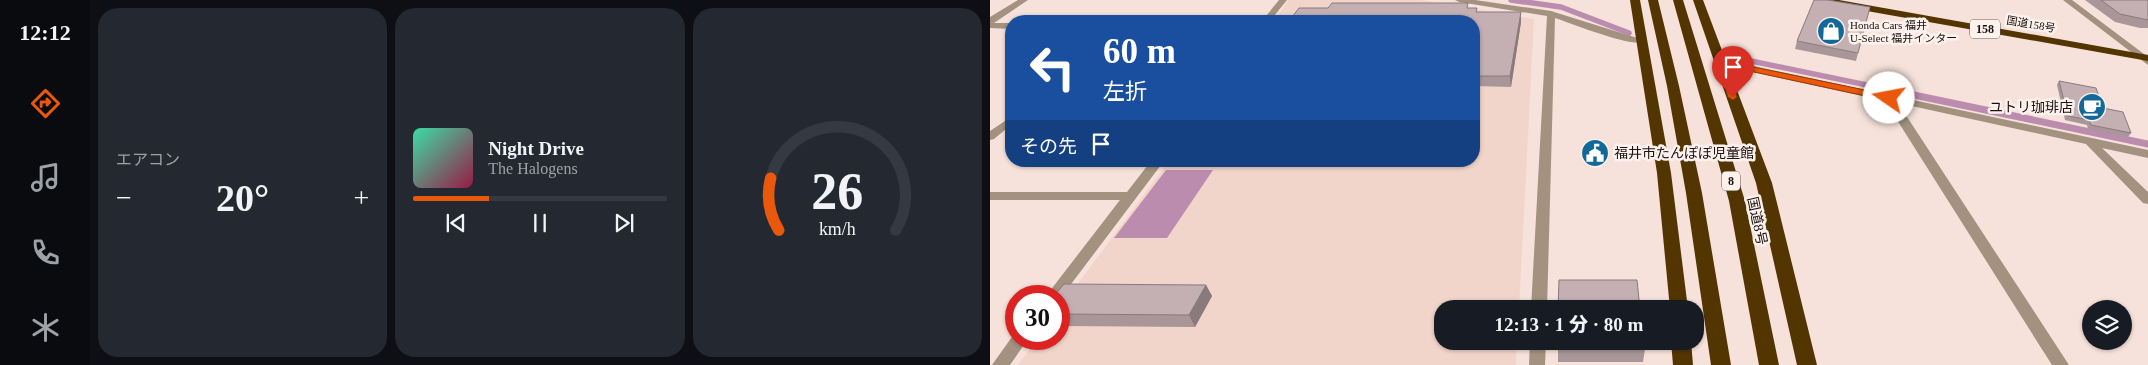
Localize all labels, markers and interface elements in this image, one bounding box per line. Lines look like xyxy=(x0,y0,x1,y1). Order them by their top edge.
street label: 国道158号 xyxy=(2006,14,2056,34)
shop icon: Honda Cars 福井 U-Select 福井インター xyxy=(1816,16,1846,46)
place label: Honda Cars 福井 U-Select 福井インター xyxy=(1850,19,1957,44)
text: 12:12 xyxy=(19,20,71,45)
road number: 158 xyxy=(1970,20,2000,38)
text: 60 m xyxy=(1103,32,1176,71)
icon: left xyxy=(1020,35,1085,100)
pin xyxy=(1712,46,1754,97)
icon: arrive xyxy=(1719,53,1747,81)
position arrow xyxy=(1862,71,1914,123)
text: 左折 xyxy=(1103,79,1147,104)
icon: directions xyxy=(28,86,63,121)
cafe icon: ユトリ珈琲店 xyxy=(2077,92,2107,122)
place label: ユトリ珈琲店 xyxy=(1989,100,2073,115)
icon: arrive xyxy=(1087,130,1115,158)
text: その先 xyxy=(1020,136,1077,157)
text: Night Drive xyxy=(488,138,584,159)
public building icon: 福井市たんぽぽ児童館 xyxy=(1580,138,1610,168)
place label: 福井市たんぽぽ児童館 xyxy=(1614,145,1754,161)
text: エアコン xyxy=(116,151,180,168)
icon: music xyxy=(28,160,63,195)
text: The Halogens xyxy=(488,160,578,177)
text: 26 xyxy=(811,163,863,220)
road number: 8 xyxy=(1722,172,1740,190)
text: 20° xyxy=(216,177,269,219)
text: − xyxy=(116,182,132,213)
text: + xyxy=(354,182,369,213)
street label: 国道8号 xyxy=(1745,195,1769,247)
icon: previous xyxy=(442,209,470,237)
icon: pause xyxy=(526,209,554,237)
icon: next xyxy=(610,209,638,237)
text: km/h xyxy=(819,219,856,239)
icon: phone xyxy=(28,235,63,270)
speed limit sign: 30 xyxy=(1005,285,1070,350)
map controls xyxy=(2082,300,2132,350)
button: layers xyxy=(2082,300,2132,350)
icon: climate xyxy=(28,310,63,345)
text: 12:13 · 1 分 · 80 m xyxy=(1495,314,1643,335)

